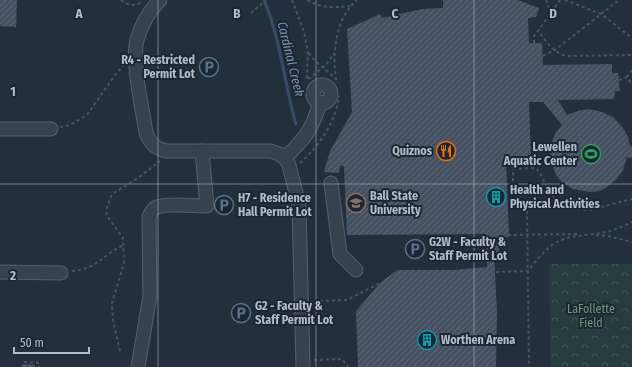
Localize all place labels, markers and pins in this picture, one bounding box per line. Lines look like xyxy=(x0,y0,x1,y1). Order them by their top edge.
place label: R4 - Restricted Permit Lot xyxy=(121,53,196,81)
parking icon: R4 - Restricted Permit Lot xyxy=(198,56,220,78)
restaurant icon: Quiznos xyxy=(435,140,457,162)
place label: Lewellen Aquatic Center xyxy=(503,140,578,168)
sports icon: Lewellen Aquatic Center xyxy=(580,143,602,165)
place label: Quiznos xyxy=(392,144,433,158)
place label: Health and Physical Activities xyxy=(510,183,600,211)
building icon: Health and Physical Activities xyxy=(485,186,507,208)
place label: Ball State University xyxy=(370,189,421,217)
place label: H7 - Residence Hall Permit Lot xyxy=(238,191,312,219)
school or university icon: Ball State University xyxy=(345,192,367,214)
parking icon: H7 - Residence Hall Permit Lot xyxy=(213,194,235,216)
place label: G2W - Faculty & Staff Permit Lot xyxy=(429,235,508,263)
parking icon: G2W - Faculty & Staff Permit Lot xyxy=(404,238,426,260)
place label: G2 - Faculty & Staff Permit Lot xyxy=(255,299,334,327)
parking icon: G2 - Faculty & Staff Permit Lot xyxy=(230,302,252,324)
building icon: Worthen Arena xyxy=(416,329,438,351)
place label: Worthen Arena xyxy=(441,333,515,347)

